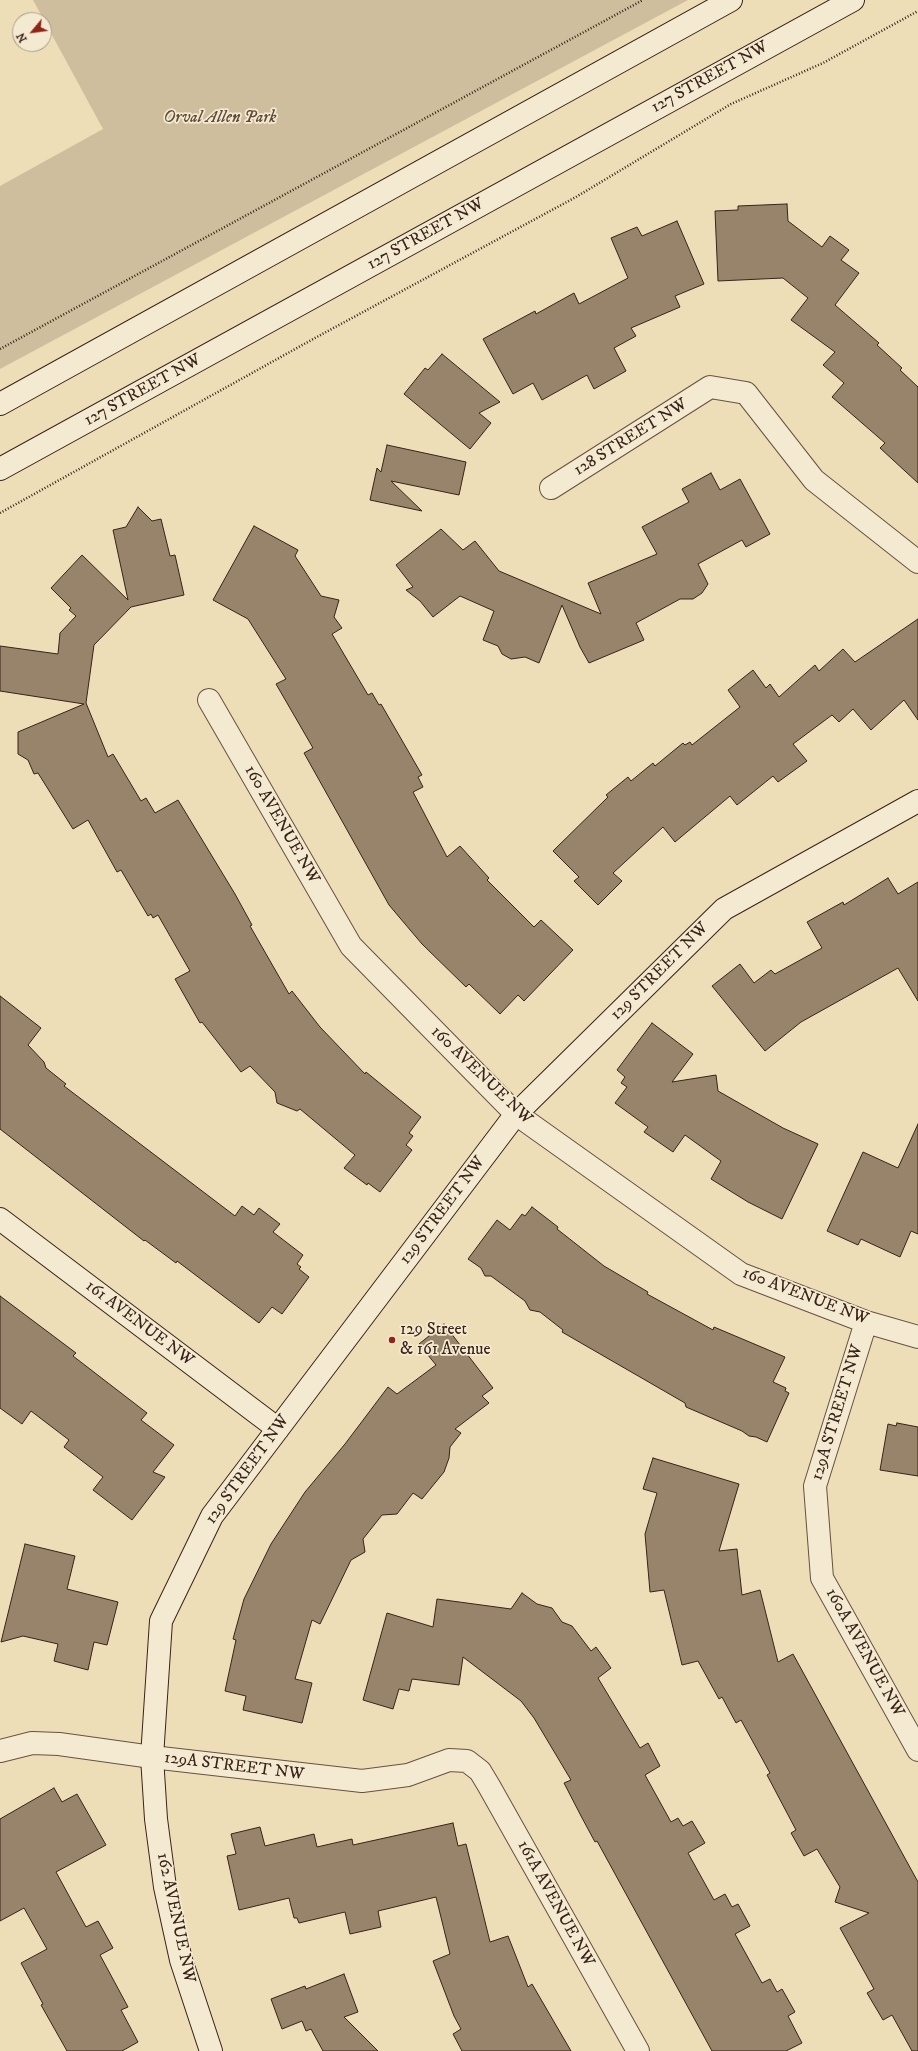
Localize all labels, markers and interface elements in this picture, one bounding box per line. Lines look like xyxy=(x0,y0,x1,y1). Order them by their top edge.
north arrow xyxy=(12,12,52,52)
text: N xyxy=(14,30,31,45)
street label: 127 STREET NW xyxy=(648,38,772,118)
park label: Orval Allen Park xyxy=(164,108,276,128)
street label: 127 STREET NW xyxy=(364,195,488,275)
street label: 127 STREET NW xyxy=(81,351,205,431)
street label: 128 STREET NW xyxy=(570,395,692,481)
street label: 160 AVENUE NW xyxy=(239,762,323,888)
street label: 129 STREET NW xyxy=(607,919,713,1025)
street label: 160 AVENUE NW xyxy=(426,1022,536,1130)
street label: 129 STREET NW xyxy=(396,1153,490,1269)
street label: 160 AVENUE NW xyxy=(739,1264,871,1330)
street label: 161 AVENUE NW xyxy=(81,1277,197,1371)
place label: 129 Street & 161 Avenue xyxy=(400,1320,491,1360)
marker: 129 Street & 161 Avenue xyxy=(387,1335,397,1345)
street label: 129A STREET NW xyxy=(808,1343,868,1483)
street label: 129 STREET NW xyxy=(202,1411,294,1529)
street label: 160A AVENUE NW xyxy=(820,1585,908,1721)
street label: 129A STREET NW xyxy=(163,1748,305,1786)
street label: 161A AVENUE NW xyxy=(512,1837,598,1971)
street label: 162 AVENUE NW xyxy=(151,1851,199,1985)

